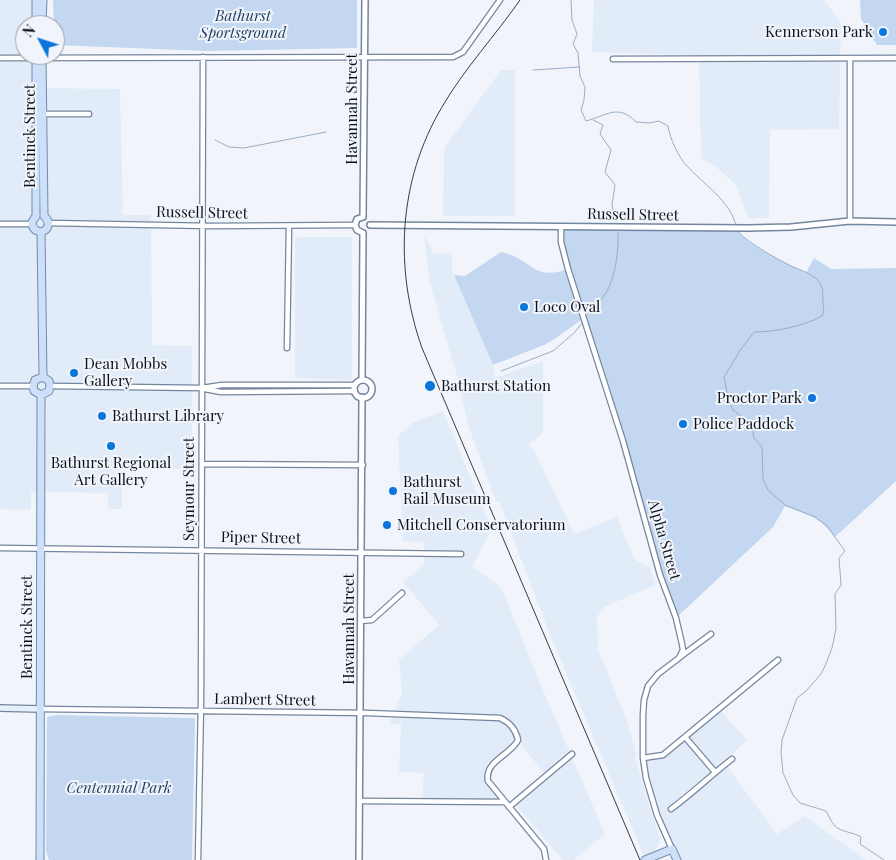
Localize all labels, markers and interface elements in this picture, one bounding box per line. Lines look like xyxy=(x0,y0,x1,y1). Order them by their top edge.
park label: Bathurst Sportsground xyxy=(200,7,286,42)
north arrow xyxy=(15,15,65,65)
text: N xyxy=(18,21,39,41)
place label: Kennerson Park xyxy=(765,23,873,41)
marker: Kennerson Park xyxy=(877,26,889,38)
street label: Havannah Street xyxy=(343,53,361,165)
street label: Bentinck Street xyxy=(21,84,39,188)
street label: Russell Street xyxy=(156,203,248,223)
street label: Russell Street xyxy=(587,205,679,225)
place label: Loco Oval xyxy=(534,298,600,316)
marker: Loco Oval xyxy=(518,301,530,313)
place label: Dean Mobbs Gallery xyxy=(84,355,167,390)
marker: Dean Mobbs Gallery xyxy=(68,367,80,379)
place label: Bathurst Station xyxy=(441,377,551,395)
marker: Bathurst Station xyxy=(423,379,437,393)
place label: Proctor Park xyxy=(717,389,802,407)
marker: Proctor Park xyxy=(806,392,818,404)
place label: Bathurst Library xyxy=(112,407,224,425)
marker: Bathurst Library xyxy=(96,410,108,422)
place label: Police Paddock xyxy=(693,415,794,433)
marker: Police Paddock xyxy=(677,418,689,430)
street label: Seymour Street xyxy=(180,437,198,541)
marker: Bathurst Regional Art Gallery xyxy=(105,440,117,452)
place label: Bathurst Regional Art Gallery xyxy=(51,454,171,489)
place label: Bathurst Rail Museum xyxy=(403,473,491,508)
marker: Bathurst Rail Museum xyxy=(387,485,399,497)
street label: Alpha Street xyxy=(644,498,684,582)
place label: Mitchell Conservatorium xyxy=(397,516,566,534)
marker: Mitchell Conservatorium xyxy=(381,519,393,531)
street label: Piper Street xyxy=(221,528,301,548)
street label: Havannah Street xyxy=(340,573,358,685)
street label: Bentinck Street xyxy=(18,575,36,679)
street label: Lambert Street xyxy=(214,690,316,710)
park label: Centennial Park xyxy=(66,779,172,797)

